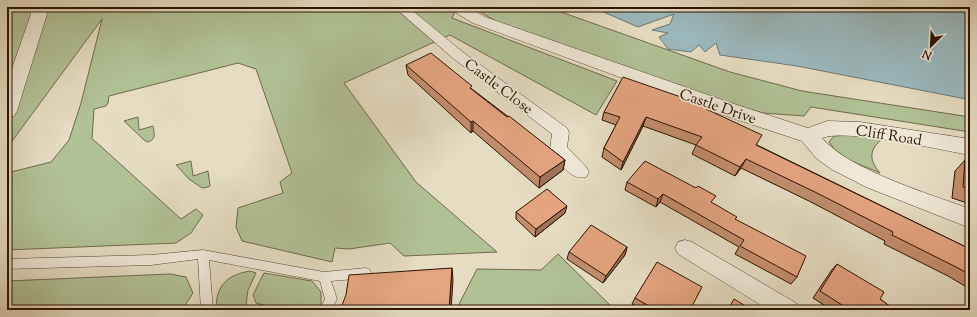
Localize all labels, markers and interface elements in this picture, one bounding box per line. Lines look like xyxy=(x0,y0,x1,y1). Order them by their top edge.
north arrow xyxy=(911,26,951,66)
text: N xyxy=(920,45,936,64)
street label: Castle Close xyxy=(459,54,537,120)
street label: Castle Drive xyxy=(676,84,759,130)
street label: Cliff Road xyxy=(854,121,924,152)

